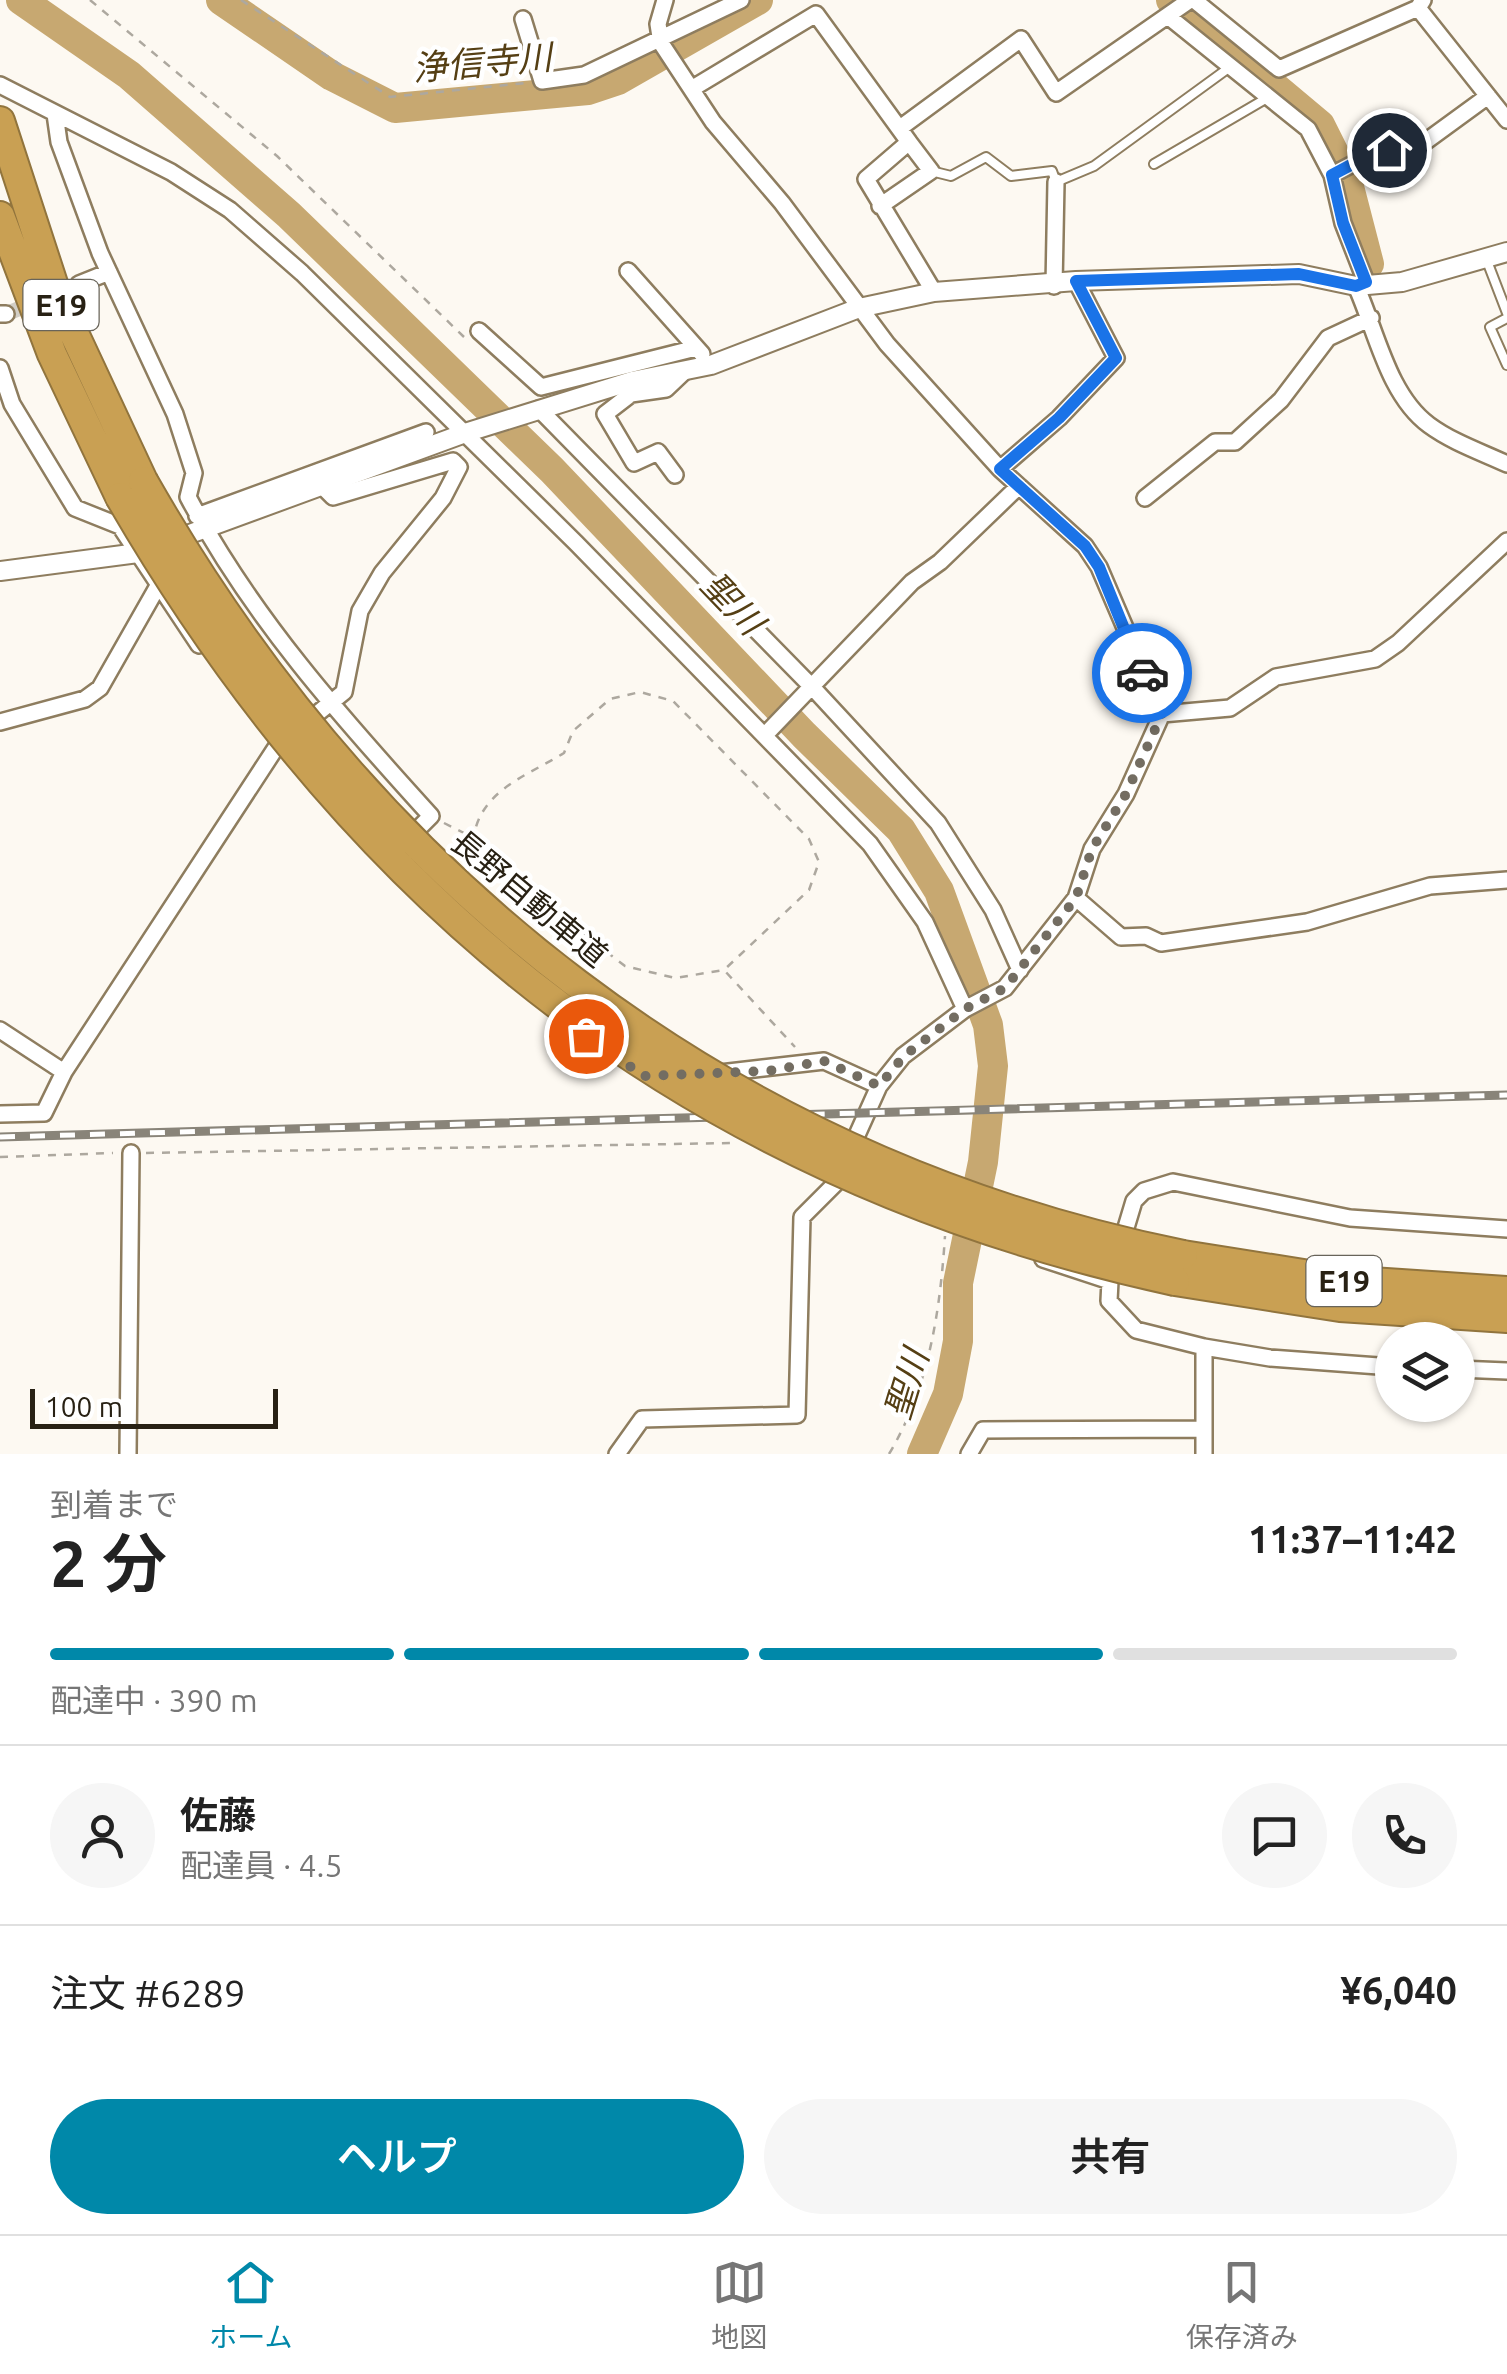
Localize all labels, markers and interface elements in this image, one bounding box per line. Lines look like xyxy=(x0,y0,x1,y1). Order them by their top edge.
water label: 浄信寺川 xyxy=(411,36,557,88)
pin xyxy=(1347,108,1432,193)
icon: home xyxy=(1362,123,1417,178)
road number: E19 xyxy=(23,280,98,330)
water label: 聖川 xyxy=(694,564,774,645)
courier xyxy=(1092,623,1192,723)
icon: car xyxy=(1115,646,1170,701)
street label: 長野自動車道 xyxy=(445,822,615,974)
pin xyxy=(544,994,629,1079)
icon: bag xyxy=(559,1009,614,1064)
road number: E19 xyxy=(1306,1256,1382,1306)
map controls xyxy=(1375,1322,1475,1422)
button: layers xyxy=(1375,1322,1475,1422)
water label: 聖川 xyxy=(877,1341,937,1423)
scale bar xyxy=(30,1384,278,1428)
text: 100 m xyxy=(45,1391,123,1422)
text: 到着まで xyxy=(50,1486,178,1522)
text: 11:37–11:42 xyxy=(1248,1518,1457,1560)
text: 2 分 xyxy=(50,1526,167,1599)
text: 配達中 · 390 m xyxy=(50,1682,258,1718)
button: person xyxy=(50,1783,155,1888)
button: chat xyxy=(1222,1783,1327,1888)
button: phone xyxy=(1352,1783,1457,1888)
text: 佐藤 xyxy=(180,1794,256,1836)
text: 配達員 · 4.5 xyxy=(180,1847,343,1883)
text: ¥6,040 xyxy=(1340,1969,1457,2011)
text: 注文 #6289 xyxy=(50,1972,245,2014)
button: ヘルプ xyxy=(50,2099,744,2214)
button: 共有 xyxy=(764,2099,1457,2214)
tab: ホーム xyxy=(209,2255,292,2355)
tab: 地図 xyxy=(711,2255,767,2355)
tab: 保存済み xyxy=(1186,2255,1298,2355)

